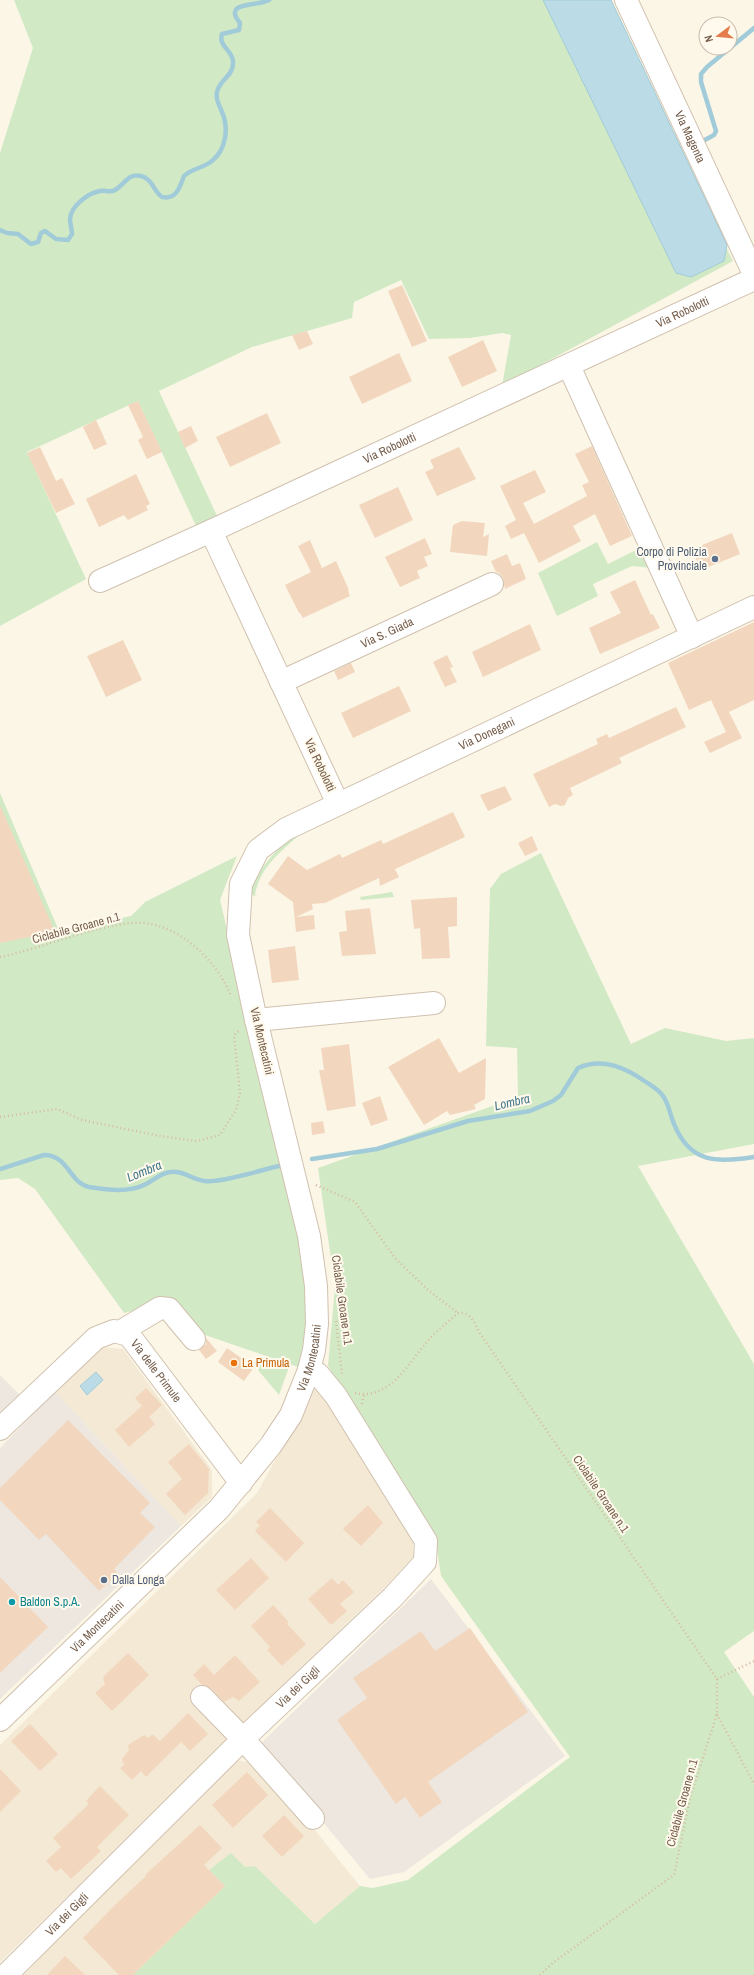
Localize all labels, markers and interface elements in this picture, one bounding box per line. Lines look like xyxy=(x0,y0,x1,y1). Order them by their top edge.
north arrow xyxy=(698,16,738,56)
text: N xyxy=(701,34,716,44)
street label: Via Magenta xyxy=(671,108,709,166)
street label: Via Robolotti xyxy=(653,293,712,331)
street label: Via Robolotti xyxy=(360,429,419,467)
place label: Corpo di Polizia Provinciale xyxy=(636,544,708,574)
marker: Corpo di Polizia Provinciale xyxy=(710,554,720,564)
street label: Via S. Giada xyxy=(358,613,416,652)
street label: Via Donegani xyxy=(456,714,517,754)
street label: Via Robolotti xyxy=(301,736,339,794)
street label: Ciclabile Groane n.1 xyxy=(30,908,122,947)
street label: Via Montecatini xyxy=(246,1006,278,1076)
water label: Lombra xyxy=(492,1090,532,1114)
water label: Lombra xyxy=(124,1156,164,1186)
street label: Ciclabile Groane n.1 xyxy=(328,1254,356,1346)
street label: Via Montecatini xyxy=(293,1323,325,1394)
street label: Via delle Primule xyxy=(127,1336,185,1405)
place label: La Primula xyxy=(242,1355,290,1371)
marker: La Primula xyxy=(229,1358,239,1368)
street label: Ciclabile Groane n.1 xyxy=(569,1452,633,1536)
place label: Dalla Longa xyxy=(112,1572,165,1588)
marker: Dalla Longa xyxy=(99,1575,109,1585)
place label: Baldon S.p.A. xyxy=(20,1594,80,1610)
marker: Baldon S.p.A. xyxy=(7,1597,17,1607)
street label: Via Montecatini xyxy=(67,1597,128,1656)
street label: Via dei Gigli xyxy=(273,1662,323,1712)
street label: Ciclabile Groane n.1 xyxy=(663,1757,702,1849)
street label: Via dei Gigli xyxy=(42,1889,92,1939)

